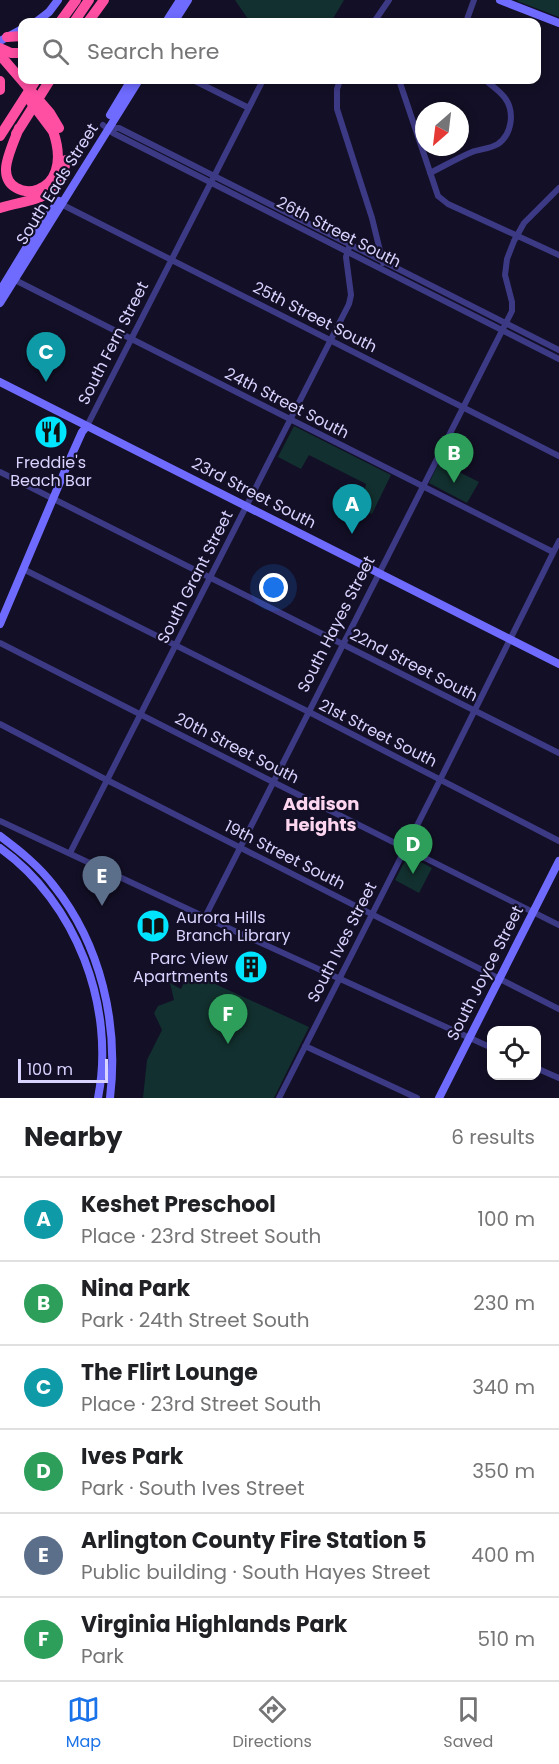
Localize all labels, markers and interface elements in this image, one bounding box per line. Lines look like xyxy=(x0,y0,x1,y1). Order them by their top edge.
search box xyxy=(18,18,541,84)
icon: search xyxy=(39,35,72,68)
text: Search here xyxy=(87,36,220,67)
north arrow xyxy=(415,102,469,156)
street label: South Eads Street xyxy=(10,119,104,249)
street label: 26th Street South xyxy=(273,191,405,273)
street label: 25th Street South xyxy=(249,276,381,358)
street label: South Fern Street xyxy=(72,277,154,409)
pin: C xyxy=(26,332,66,382)
street label: 24th Street South xyxy=(221,362,353,444)
restaurant icon: Freddie's Beach Bar xyxy=(33,414,69,450)
pin: B xyxy=(434,434,474,483)
place label: Freddie's Beach Bar xyxy=(10,451,92,492)
street label: 23rd Street South xyxy=(188,452,320,534)
pin: A xyxy=(332,484,372,534)
street label: South Grant Street xyxy=(151,506,239,648)
street label: South Hayes Street xyxy=(292,552,380,696)
your location xyxy=(259,573,288,602)
street label: 22nd Street South xyxy=(346,623,482,707)
street label: 21st Street South xyxy=(315,693,441,773)
street label: 20th Street South xyxy=(171,707,303,789)
district label: Addison Heights xyxy=(283,791,359,837)
street label: 19th Street South xyxy=(221,815,349,895)
pin: D xyxy=(394,824,432,874)
pin: E xyxy=(82,856,122,906)
street label: South Ives Street xyxy=(302,878,382,1006)
street label: South Joyce Street xyxy=(441,901,529,1044)
place label: Aurora Hills Branch Library xyxy=(176,906,290,947)
library icon: Aurora Hills Branch Library xyxy=(135,908,171,944)
place label: Parc View Apartments xyxy=(133,947,228,988)
building icon: Parc View Apartments xyxy=(233,949,269,985)
pin: F xyxy=(208,994,248,1044)
map controls xyxy=(487,1026,541,1080)
button: locate xyxy=(487,1026,541,1080)
scale bar xyxy=(18,1056,108,1084)
text: 100 m xyxy=(27,1058,73,1081)
text: Nearby xyxy=(24,1119,122,1155)
text: 6 results xyxy=(451,1123,535,1151)
text: Keshet Preschool xyxy=(81,1189,276,1220)
text: A xyxy=(36,1205,51,1233)
text: 100 m xyxy=(478,1205,535,1233)
text: Place · 23rd Street South xyxy=(81,1222,321,1250)
text: Nina Park xyxy=(81,1273,190,1304)
text: B xyxy=(37,1289,50,1317)
text: 230 m xyxy=(473,1289,535,1317)
text: Park · 24th Street South xyxy=(81,1306,310,1334)
text: The Flirt Lounge xyxy=(81,1357,258,1388)
text: C xyxy=(36,1373,51,1401)
text: 340 m xyxy=(472,1373,535,1401)
text: Place · 23rd Street South xyxy=(81,1390,321,1418)
text: Ives Park xyxy=(81,1441,183,1472)
text: D xyxy=(36,1457,51,1485)
text: 350 m xyxy=(472,1457,535,1485)
text: Park · South Ives Street xyxy=(81,1474,304,1502)
text: Arlington County Fire Station 5 xyxy=(81,1525,427,1556)
text: E xyxy=(38,1541,49,1569)
text: 400 m xyxy=(471,1541,535,1569)
text: Public building · South Hayes Street xyxy=(81,1558,430,1586)
text: Virginia Highlands Park xyxy=(81,1609,347,1640)
text: F xyxy=(38,1625,49,1653)
text: 510 m xyxy=(478,1625,535,1653)
text: Park xyxy=(81,1642,124,1670)
tab: Map xyxy=(66,1693,101,1754)
tab: Directions xyxy=(233,1693,312,1754)
tab: Saved xyxy=(443,1693,493,1754)

